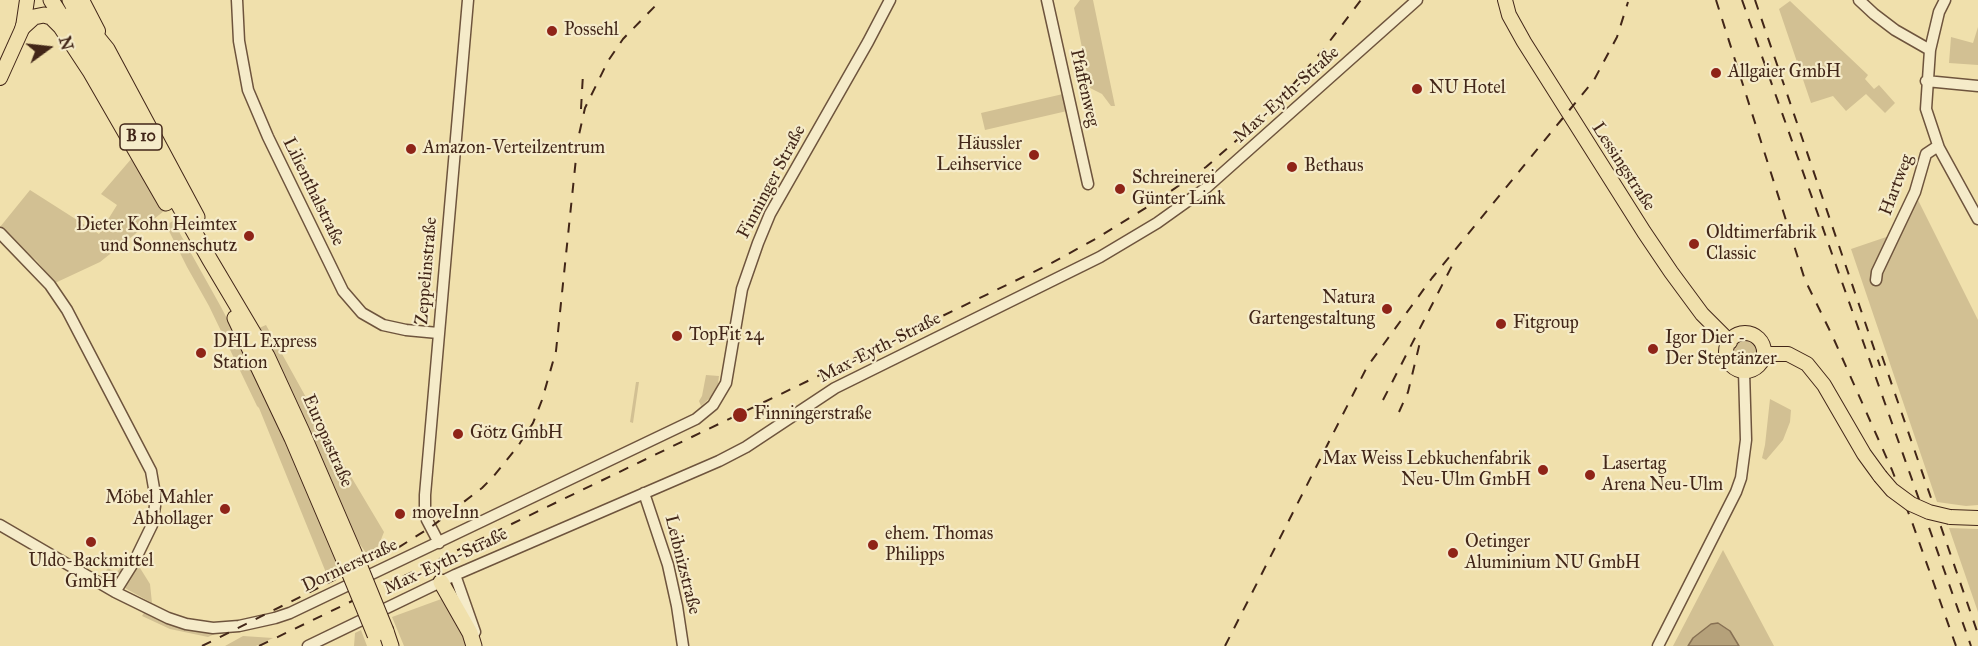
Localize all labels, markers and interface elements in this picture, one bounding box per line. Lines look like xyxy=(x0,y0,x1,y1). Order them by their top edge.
north arrow xyxy=(18,18,78,78)
place label: Possehl xyxy=(564,20,619,42)
marker: Possehl xyxy=(545,24,559,38)
text: N xyxy=(55,34,77,52)
street label: Max-Eyth-Straße xyxy=(1230,42,1344,148)
street label: Pfaffenweg xyxy=(1065,47,1103,129)
place label: Allgaier GmbH xyxy=(1728,62,1841,84)
marker: Allgaier GmbH xyxy=(1709,66,1723,80)
place label: NU Hotel xyxy=(1429,78,1506,100)
marker: NU Hotel xyxy=(1410,82,1424,96)
street label: Lessingstraße xyxy=(1586,119,1660,215)
street label: Finninger Straße xyxy=(733,122,811,242)
road number: B 10 xyxy=(120,124,162,150)
street label: Lilienthalstraße xyxy=(277,134,349,250)
place label: Häussler Leihservice xyxy=(937,134,1022,176)
place label: Amazon-Verteilzentrum xyxy=(423,138,605,160)
marker: Amazon-Verteilzentrum xyxy=(404,142,418,156)
marker: Häussler Leihservice xyxy=(1027,148,1041,162)
street label: Hartweg xyxy=(1875,151,1919,219)
place label: Bethaus xyxy=(1304,156,1364,178)
marker: Bethaus xyxy=(1285,160,1299,174)
place label: Schreinerei Günter Link xyxy=(1132,168,1225,210)
marker: Schreinerei Günter Link xyxy=(1113,182,1127,196)
place label: Dieter Kohn Heimtex und Sonnenschutz xyxy=(76,215,237,258)
street label: Zeppelinstraße xyxy=(412,216,442,326)
place label: Oldtimerfabrik Classic xyxy=(1706,223,1817,266)
marker: Dieter Kohn Heimtex und Sonnenschutz xyxy=(242,229,256,243)
marker: Oldtimerfabrik Classic xyxy=(1687,237,1701,251)
place label: Natura Gartengestaltung xyxy=(1249,288,1375,330)
marker: Natura Gartengestaltung xyxy=(1380,302,1394,316)
street label: Max-Eyth-Straße xyxy=(815,308,945,388)
place label: Fitgroup xyxy=(1513,313,1579,335)
marker: Fitgroup xyxy=(1494,317,1508,331)
place label: TopFit 24 xyxy=(689,325,764,347)
place label: Igor Dier - Der Steptänzer xyxy=(1665,328,1777,370)
marker: TopFit 24 xyxy=(670,329,684,343)
place label: DHL Express Station xyxy=(213,332,317,374)
marker: Igor Dier - Der Steptänzer xyxy=(1646,342,1660,356)
marker: DHL Express Station xyxy=(194,346,208,360)
street label: Europastraße xyxy=(297,391,357,491)
place label: Finningerstraße xyxy=(754,404,872,426)
marker: Finningerstraße xyxy=(731,406,749,424)
place label: Götz GmbH xyxy=(470,423,563,445)
marker: Götz GmbH xyxy=(451,427,465,441)
place label: Max Weiss Lebkuchenfabrik Neu-Ulm GmbH xyxy=(1323,449,1531,492)
place label: Lasertag Arena Neu-Ulm xyxy=(1602,454,1723,496)
marker: Max Weiss Lebkuchenfabrik Neu-Ulm GmbH xyxy=(1536,463,1550,477)
marker: Lasertag Arena Neu-Ulm xyxy=(1583,468,1597,482)
place label: Möbel Mahler Abhollager xyxy=(105,488,213,530)
marker: Möbel Mahler Abhollager xyxy=(218,502,232,516)
place label: moveInn xyxy=(412,503,479,525)
marker: moveInn xyxy=(393,507,407,521)
street label: Leibnizstraße xyxy=(659,513,705,617)
street label: Max-Eyth-Straße xyxy=(381,524,511,600)
place label: ehem. Thomas Philipps xyxy=(885,524,993,566)
place label: Oetinger Aluminium NU GmbH xyxy=(1465,532,1640,574)
street label: Dornierstraße xyxy=(299,534,401,598)
marker: Uldo-Backmittel GmbH xyxy=(84,535,98,549)
marker: ehem. Thomas Philipps xyxy=(866,538,880,552)
marker: Oetinger Aluminium NU GmbH xyxy=(1446,546,1460,560)
place label: Uldo-Backmittel GmbH xyxy=(28,551,154,594)

